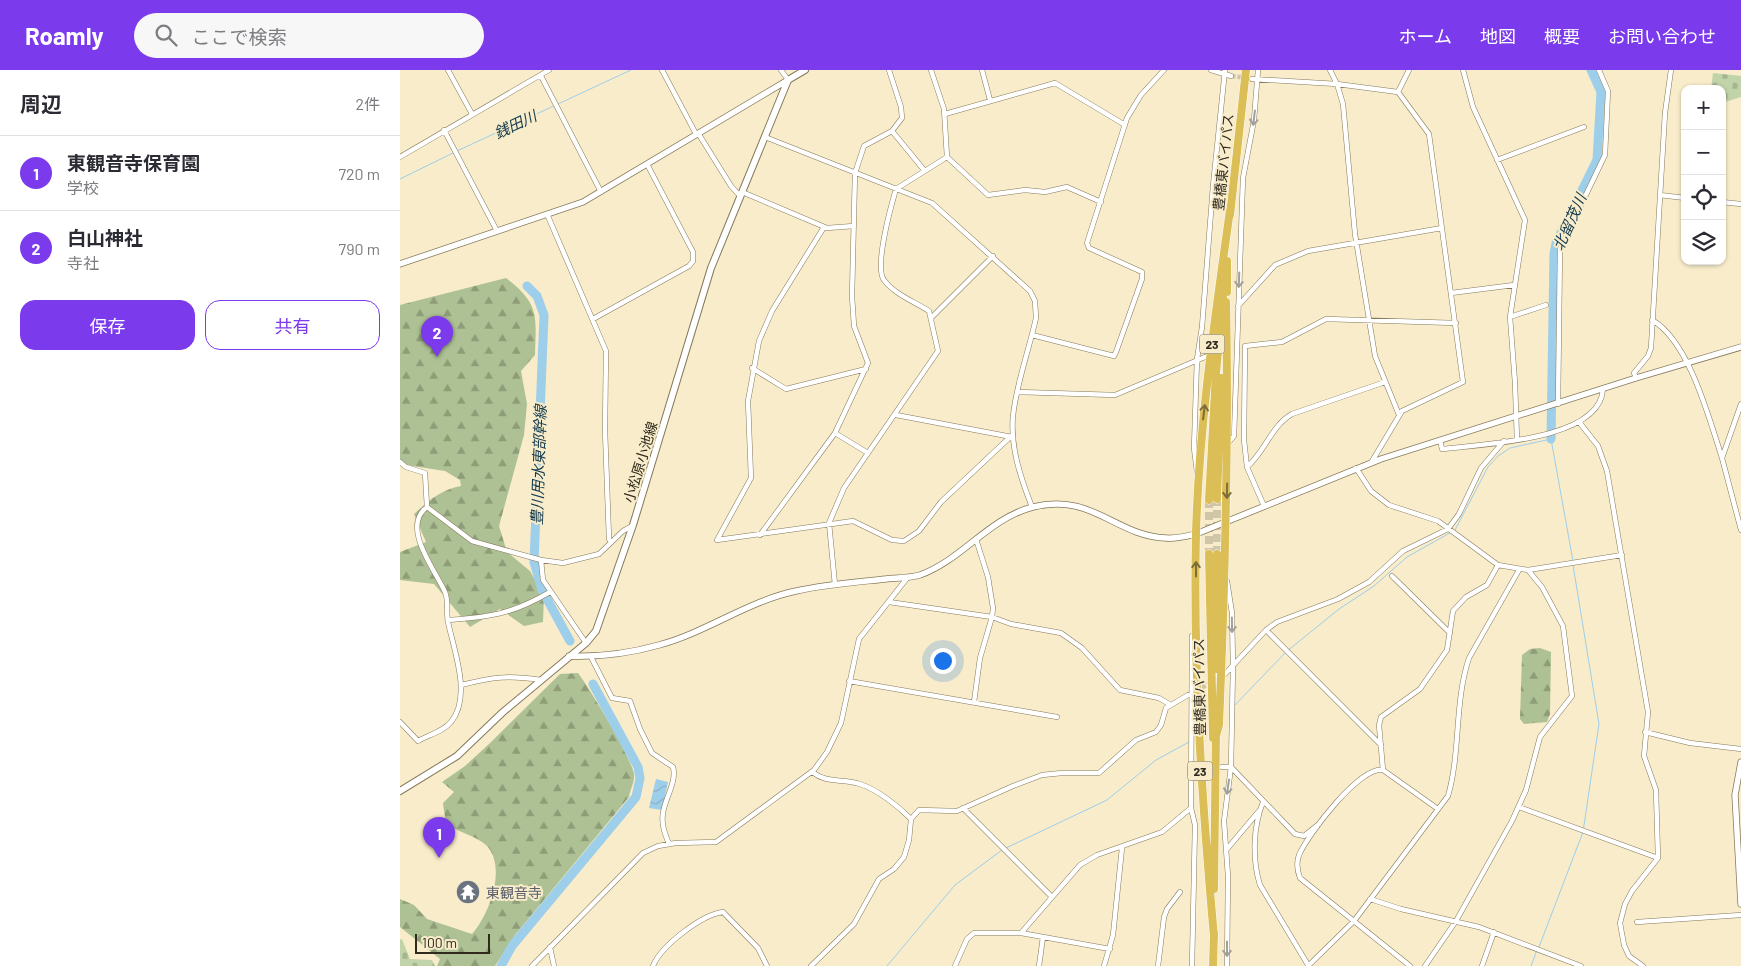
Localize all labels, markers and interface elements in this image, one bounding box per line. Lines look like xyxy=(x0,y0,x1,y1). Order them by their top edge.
search box xyxy=(134,13,484,58)
text: Roamly xyxy=(25,21,104,50)
icon: search xyxy=(152,21,180,49)
text: ここで検索 xyxy=(192,25,287,48)
text: ホーム xyxy=(1399,25,1452,47)
text: 地図 xyxy=(1480,25,1516,47)
text: 概要 xyxy=(1544,25,1580,47)
text: お問い合わせ xyxy=(1608,25,1716,47)
map controls xyxy=(1681,85,1726,265)
button: + xyxy=(1681,85,1726,130)
text: 周辺 xyxy=(20,91,62,116)
text: 2件 xyxy=(355,94,380,113)
water label: 銭田川 xyxy=(491,105,541,142)
one-way arrow xyxy=(1249,110,1259,126)
street label: 豊橋東バイパス xyxy=(1209,113,1237,211)
button: − xyxy=(1681,130,1726,175)
text: 東観音寺保育園 xyxy=(67,151,200,174)
text: 1 xyxy=(33,164,39,183)
text: 720 m xyxy=(338,164,380,183)
button: locate xyxy=(1681,175,1726,220)
text: 学校 xyxy=(67,178,99,197)
water label: 北留茂川 xyxy=(1549,189,1590,253)
button: layers xyxy=(1681,220,1726,265)
text: 白山神社 xyxy=(67,226,143,249)
text: 2 xyxy=(32,239,40,258)
text: 790 m xyxy=(339,239,380,258)
text: 寺社 xyxy=(67,253,99,272)
one-way arrow xyxy=(1234,272,1244,288)
button: 保存 xyxy=(20,300,195,350)
button: 共有 xyxy=(205,300,380,350)
pin: 2 xyxy=(421,316,453,357)
road number: 23 xyxy=(1200,334,1224,354)
water label: 豊川用水東部幹線 xyxy=(527,403,549,525)
one-way arrow xyxy=(1199,405,1209,421)
street label: 小松原小池線 xyxy=(620,419,660,505)
one-way arrow xyxy=(1222,483,1232,499)
one-way arrow xyxy=(1191,561,1201,578)
one-way arrow xyxy=(1227,616,1237,633)
street label: 豊橋東バイパス xyxy=(1190,638,1208,736)
your location xyxy=(930,648,956,674)
road number: 23 xyxy=(1188,761,1212,780)
one-way arrow xyxy=(1223,779,1233,795)
pin: 1 xyxy=(423,817,455,858)
temple icon: 東観音寺 xyxy=(455,879,481,905)
place label: 東観音寺 xyxy=(486,884,542,901)
scale bar xyxy=(415,931,490,954)
text: 100 m xyxy=(422,934,457,951)
one-way arrow xyxy=(1222,941,1232,957)

